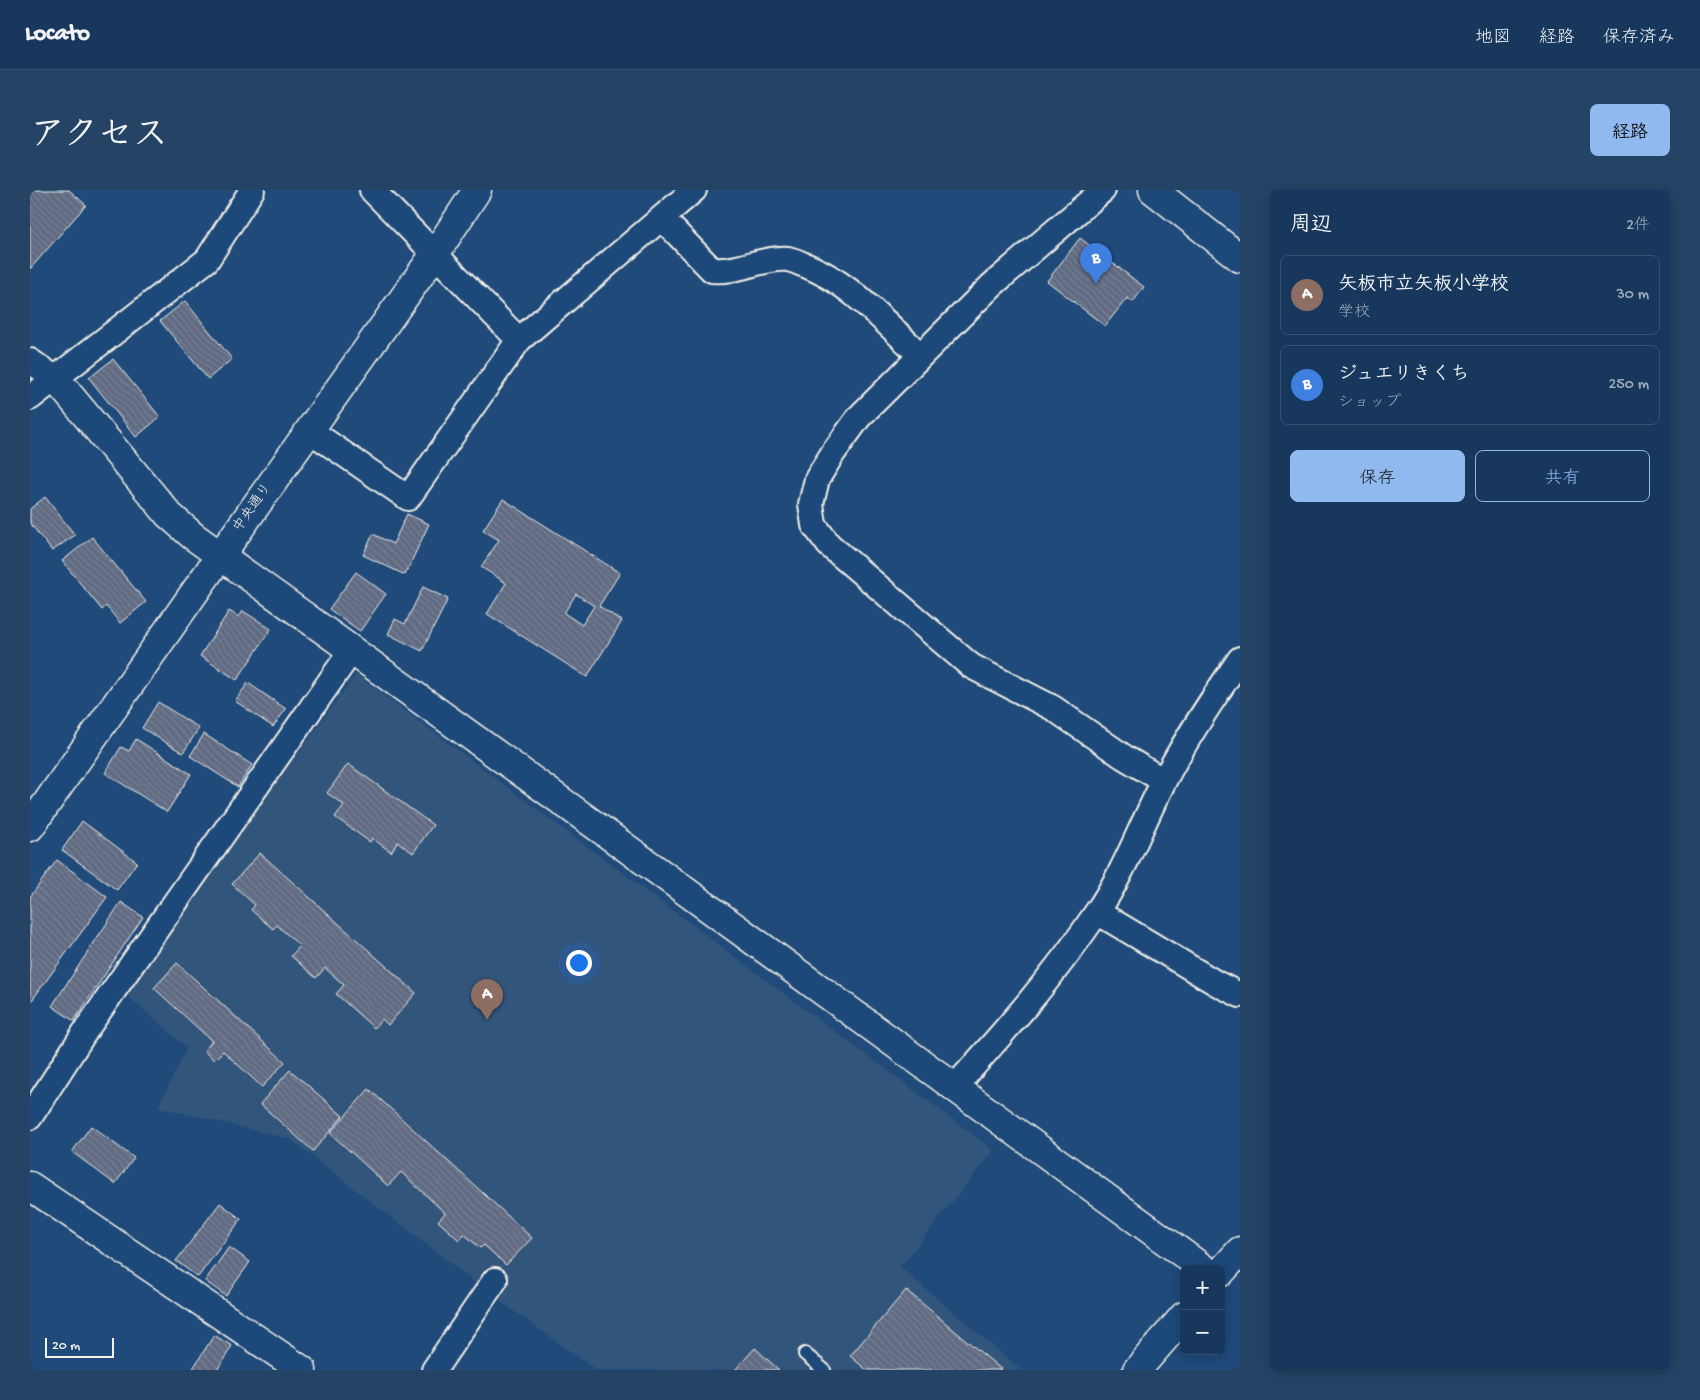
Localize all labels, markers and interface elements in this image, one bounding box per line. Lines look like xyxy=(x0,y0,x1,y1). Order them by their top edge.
text: Locato xyxy=(25,20,90,49)
text: 地図 xyxy=(1475,28,1511,49)
text: 経路 xyxy=(1539,28,1575,49)
text: 保存済み xyxy=(1603,28,1675,49)
button: 経路 xyxy=(1590,104,1670,156)
text: アクセス xyxy=(30,117,168,158)
text: 周辺 xyxy=(1290,214,1332,239)
text: 2件 xyxy=(1626,217,1650,236)
pin: B xyxy=(1080,243,1112,284)
text: 矢板市立矢板小学校 xyxy=(1338,274,1509,297)
text: A xyxy=(1302,286,1312,305)
text: 30 m xyxy=(1616,286,1649,305)
text: 学校 xyxy=(1338,304,1370,323)
text: ジュエリきくち xyxy=(1338,364,1469,387)
text: B xyxy=(1303,376,1311,395)
text: 250 m xyxy=(1609,376,1649,395)
text: ショップ xyxy=(1338,394,1401,413)
button: 保存 xyxy=(1290,450,1465,502)
button: 共有 xyxy=(1475,450,1650,502)
street label: 中央通り xyxy=(230,480,276,536)
your location xyxy=(566,950,592,976)
pin: A xyxy=(471,979,503,1020)
map controls xyxy=(1180,1265,1225,1355)
button: + xyxy=(1180,1265,1225,1310)
button: − xyxy=(1180,1310,1225,1355)
scale bar xyxy=(45,1335,114,1358)
text: 20 m xyxy=(52,1338,80,1355)

